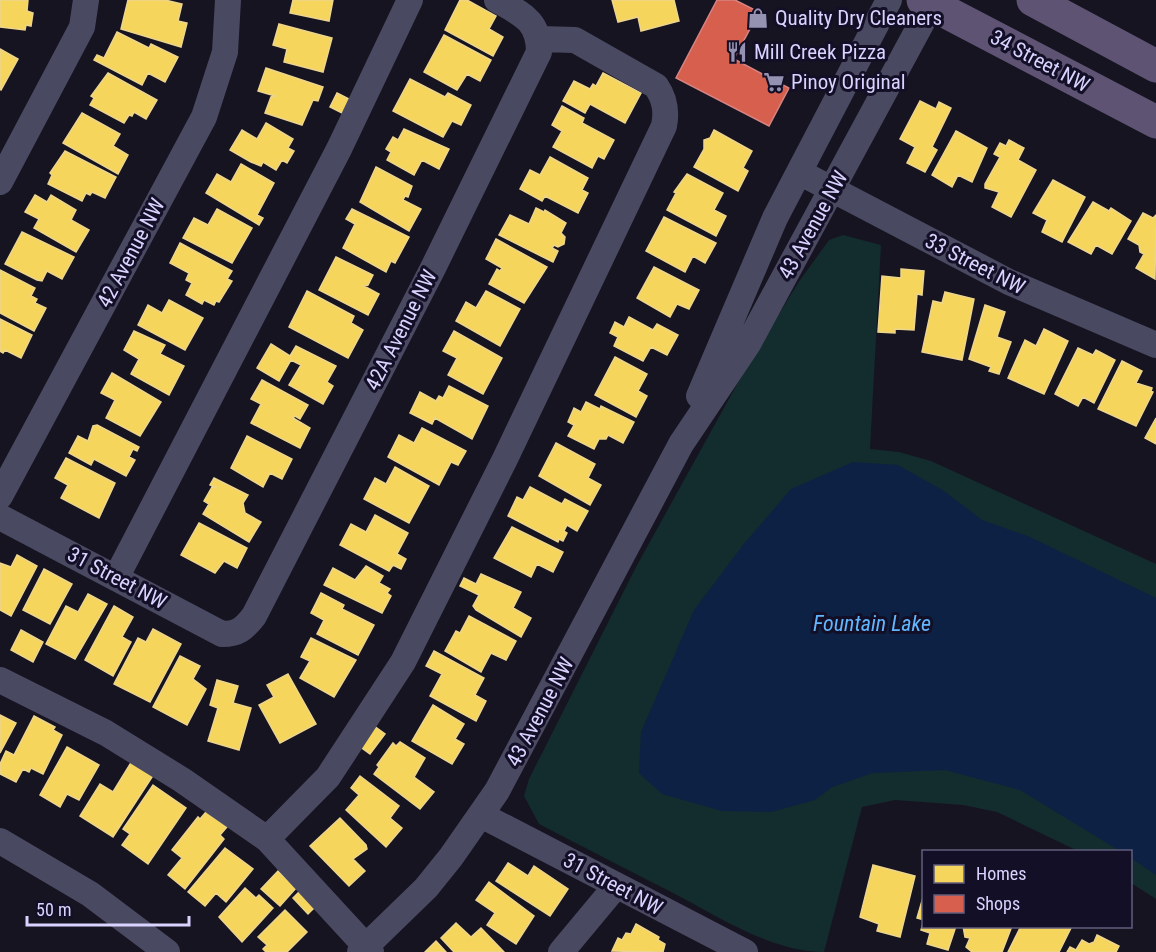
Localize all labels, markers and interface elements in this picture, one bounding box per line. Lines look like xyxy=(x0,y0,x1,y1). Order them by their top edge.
shop icon: Quality Dry Cleaners xyxy=(746,6,770,30)
place label: Quality Dry Cleaners xyxy=(775,6,942,30)
street label: 34 Street NW xyxy=(986,25,1094,97)
restaurant icon: Mill Creek Pizza xyxy=(725,40,749,64)
place label: Mill Creek Pizza xyxy=(754,40,886,64)
supermarket icon: Pinoy Original xyxy=(762,70,786,94)
place label: Pinoy Original xyxy=(791,70,906,94)
street label: 43 Avenue NW xyxy=(773,167,853,283)
street label: 42 Avenue NW xyxy=(92,194,170,312)
street label: 33 Street NW xyxy=(921,229,1029,299)
street label: 42A Avenue NW xyxy=(360,266,442,394)
street label: 31 Street NW xyxy=(63,542,171,614)
water label: Fountain Lake xyxy=(813,611,931,636)
street label: 43 Avenue NW xyxy=(501,653,579,771)
street label: 31 Street NW xyxy=(559,848,667,920)
legend xyxy=(922,850,1132,928)
text: Homes xyxy=(976,863,1026,884)
scale bar xyxy=(27,889,189,927)
text: Shops xyxy=(976,893,1020,914)
text: 50 m xyxy=(36,899,71,920)

